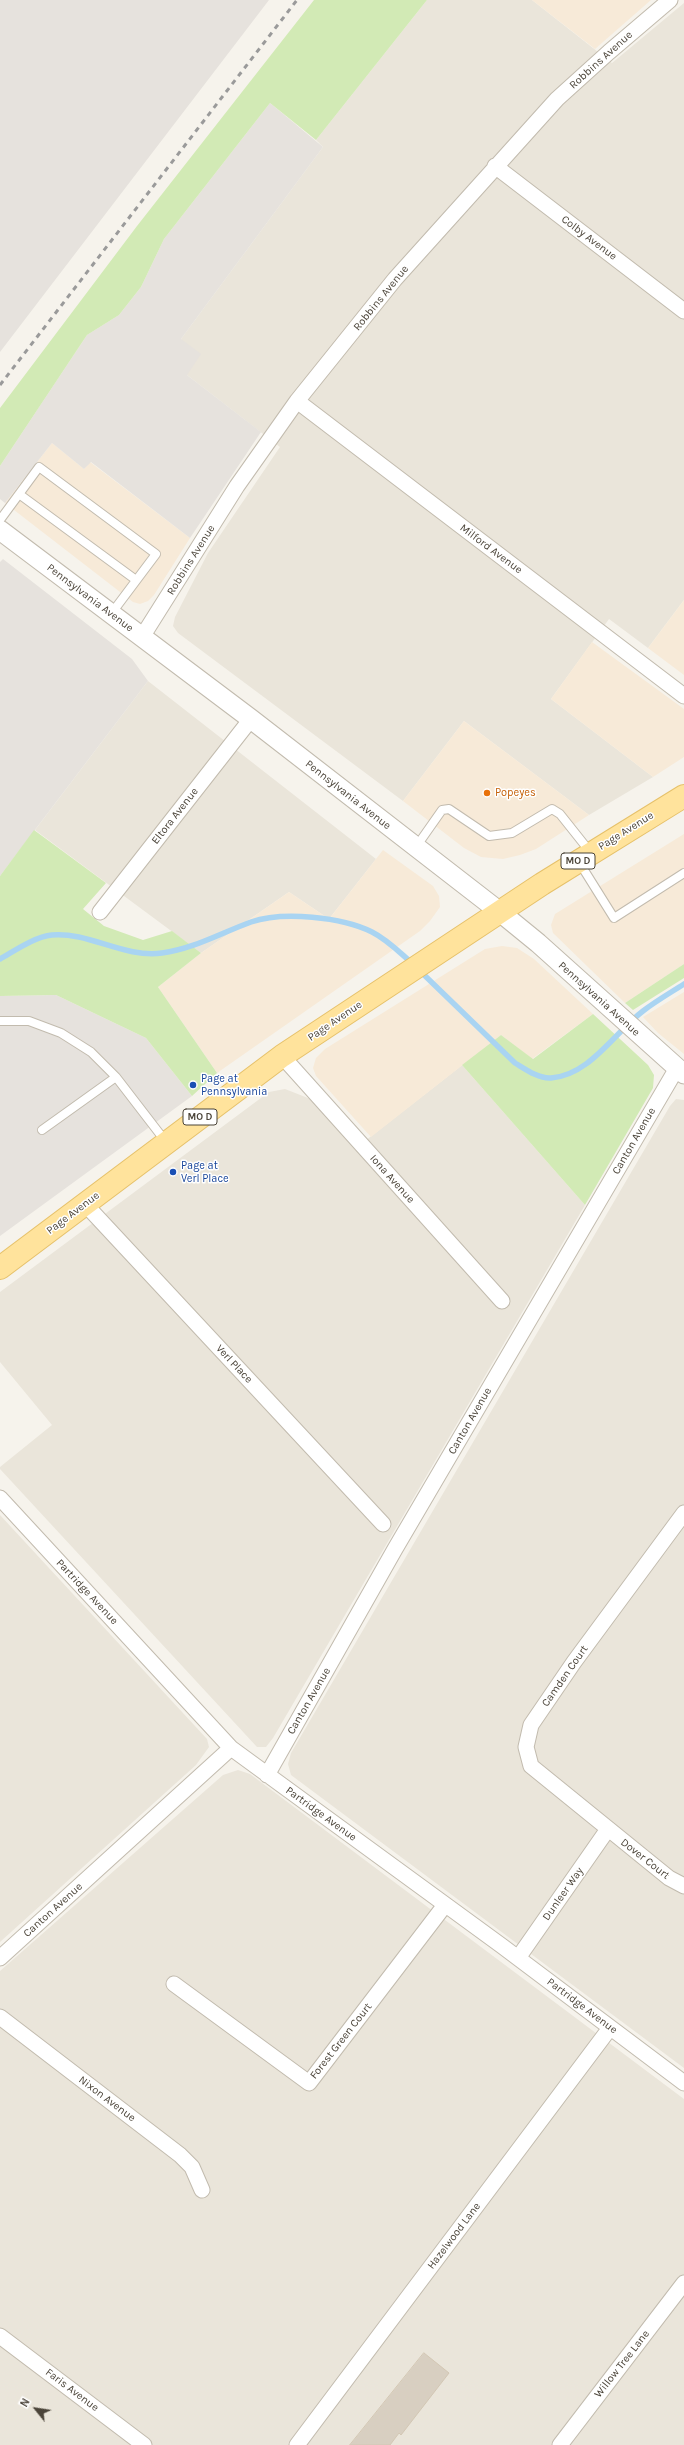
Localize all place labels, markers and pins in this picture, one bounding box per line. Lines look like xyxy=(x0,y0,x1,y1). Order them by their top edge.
place label: Popeyes xyxy=(495,786,536,800)
marker: Popeyes xyxy=(482,788,492,798)
place label: Page at Pennsylvania xyxy=(201,1072,267,1098)
marker: Page at Pennsylvania xyxy=(188,1080,198,1090)
place label: Page at Verl Place xyxy=(181,1159,229,1185)
marker: Page at Verl Place xyxy=(168,1167,178,1177)

